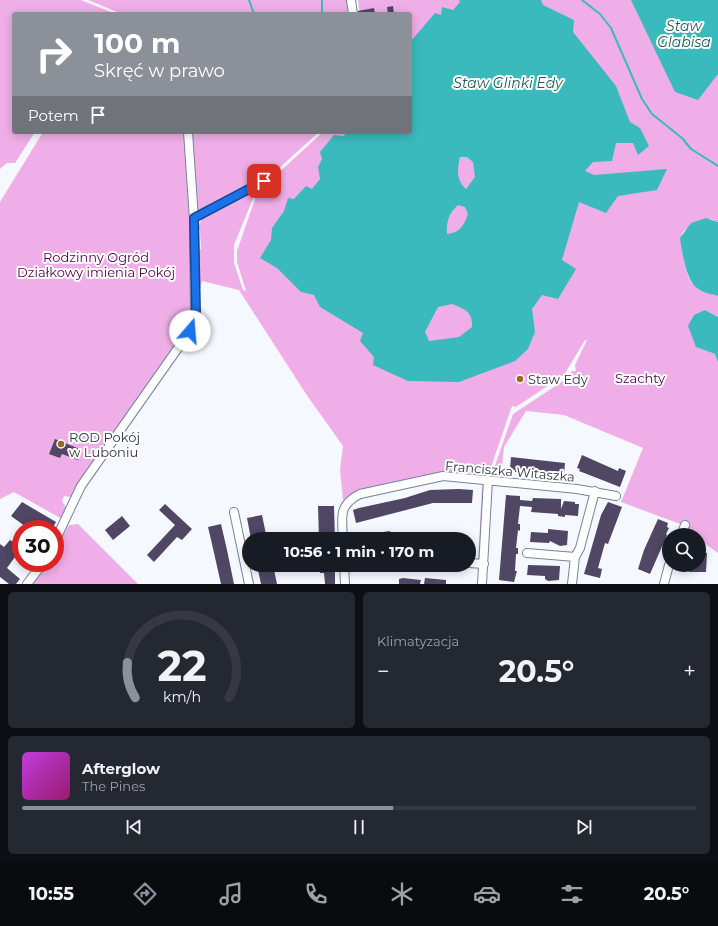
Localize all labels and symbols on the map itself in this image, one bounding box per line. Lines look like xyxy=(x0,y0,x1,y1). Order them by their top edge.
water label: Staw Glabisa xyxy=(657,17,711,51)
water label: Staw Glinki Edy xyxy=(453,74,564,92)
pin xyxy=(247,164,281,198)
park label: Rodzinny Ogród Działkowy imienia Pokój xyxy=(17,249,175,280)
position arrow xyxy=(169,310,211,352)
park label: Szachty xyxy=(615,370,666,386)
place label: Staw Edy xyxy=(528,371,589,387)
marker: Staw Edy xyxy=(515,374,525,384)
place label: ROD Pokój w Luboniu xyxy=(69,429,140,460)
marker: ROD Pokój w Luboniu xyxy=(56,439,66,449)
street label: Franciszka Witaszka xyxy=(444,457,576,485)
speed limit sign: 30 xyxy=(12,520,64,572)

